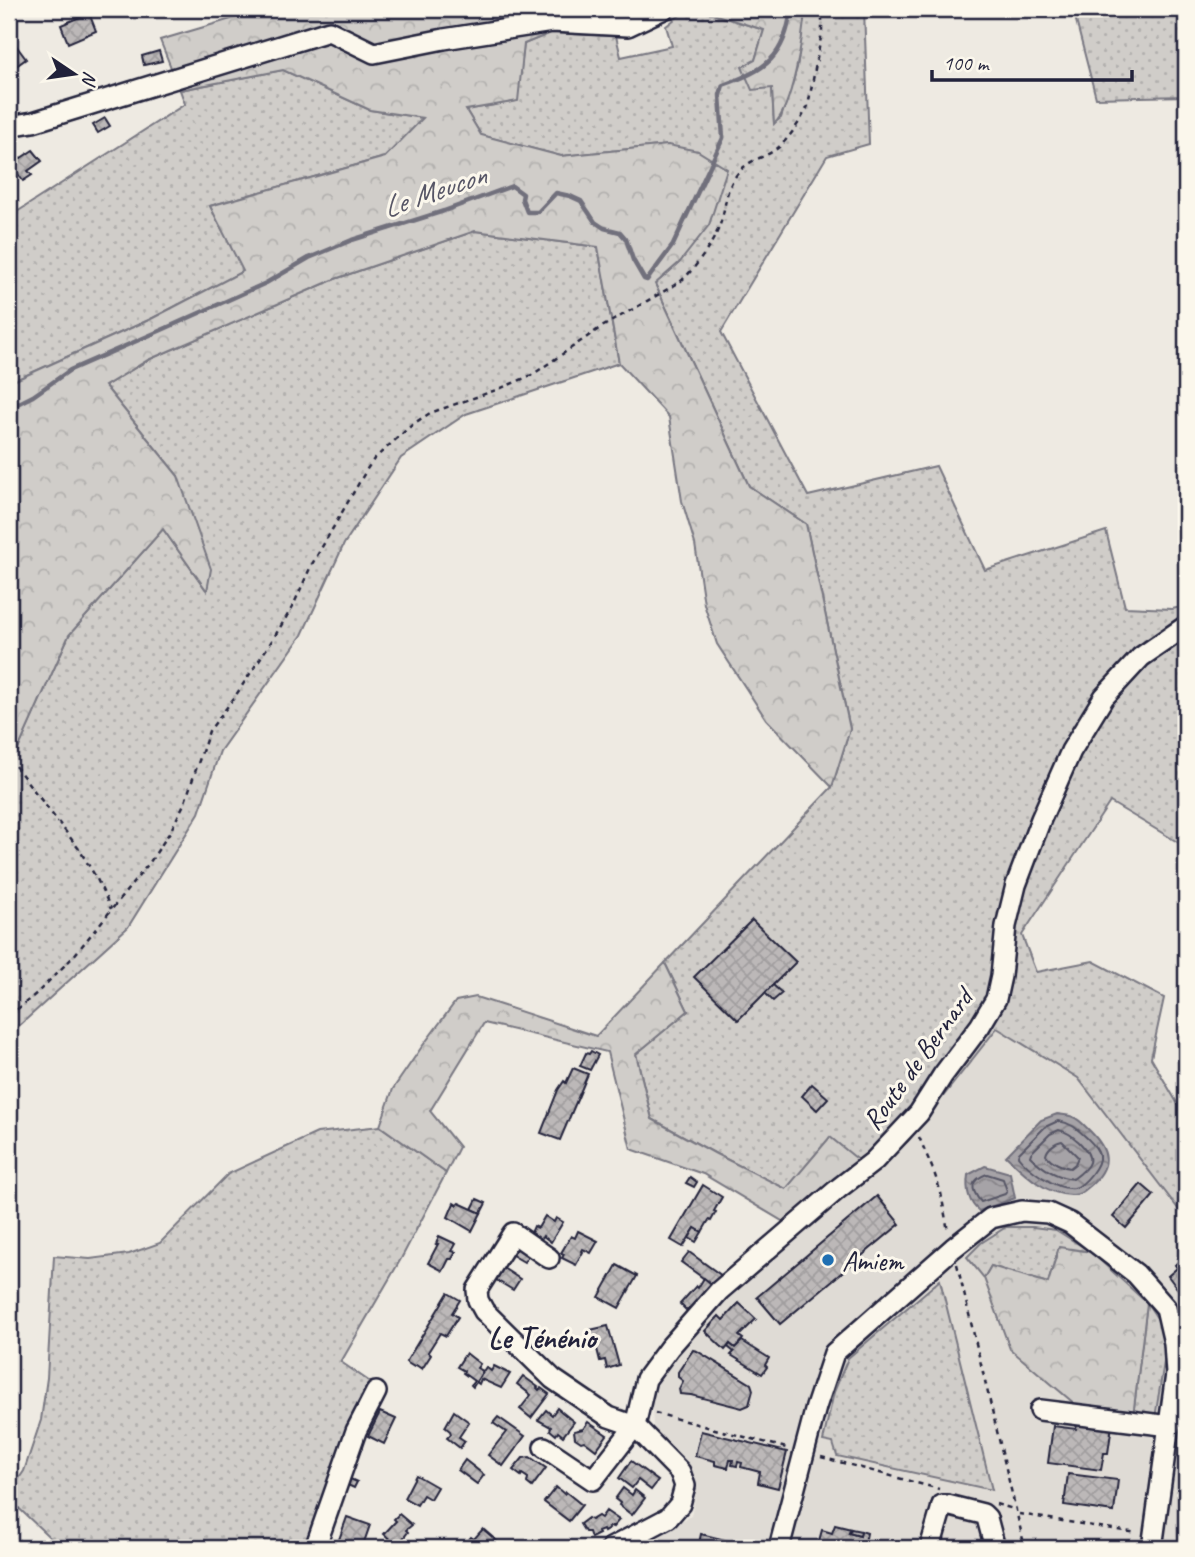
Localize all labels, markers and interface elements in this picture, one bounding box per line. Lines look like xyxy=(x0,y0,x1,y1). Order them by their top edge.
north arrow xyxy=(38,38,108,108)
scale bar xyxy=(932,38,1132,82)
text: 100 m xyxy=(943,50,990,76)
text: N xyxy=(76,69,103,89)
water label: Le Meucon xyxy=(377,155,493,226)
street label: Route de Bernard xyxy=(854,979,983,1137)
place label: Amiem xyxy=(842,1243,905,1278)
marker: Amiem xyxy=(820,1252,836,1268)
district label: Le Ténénio xyxy=(488,1319,599,1357)

